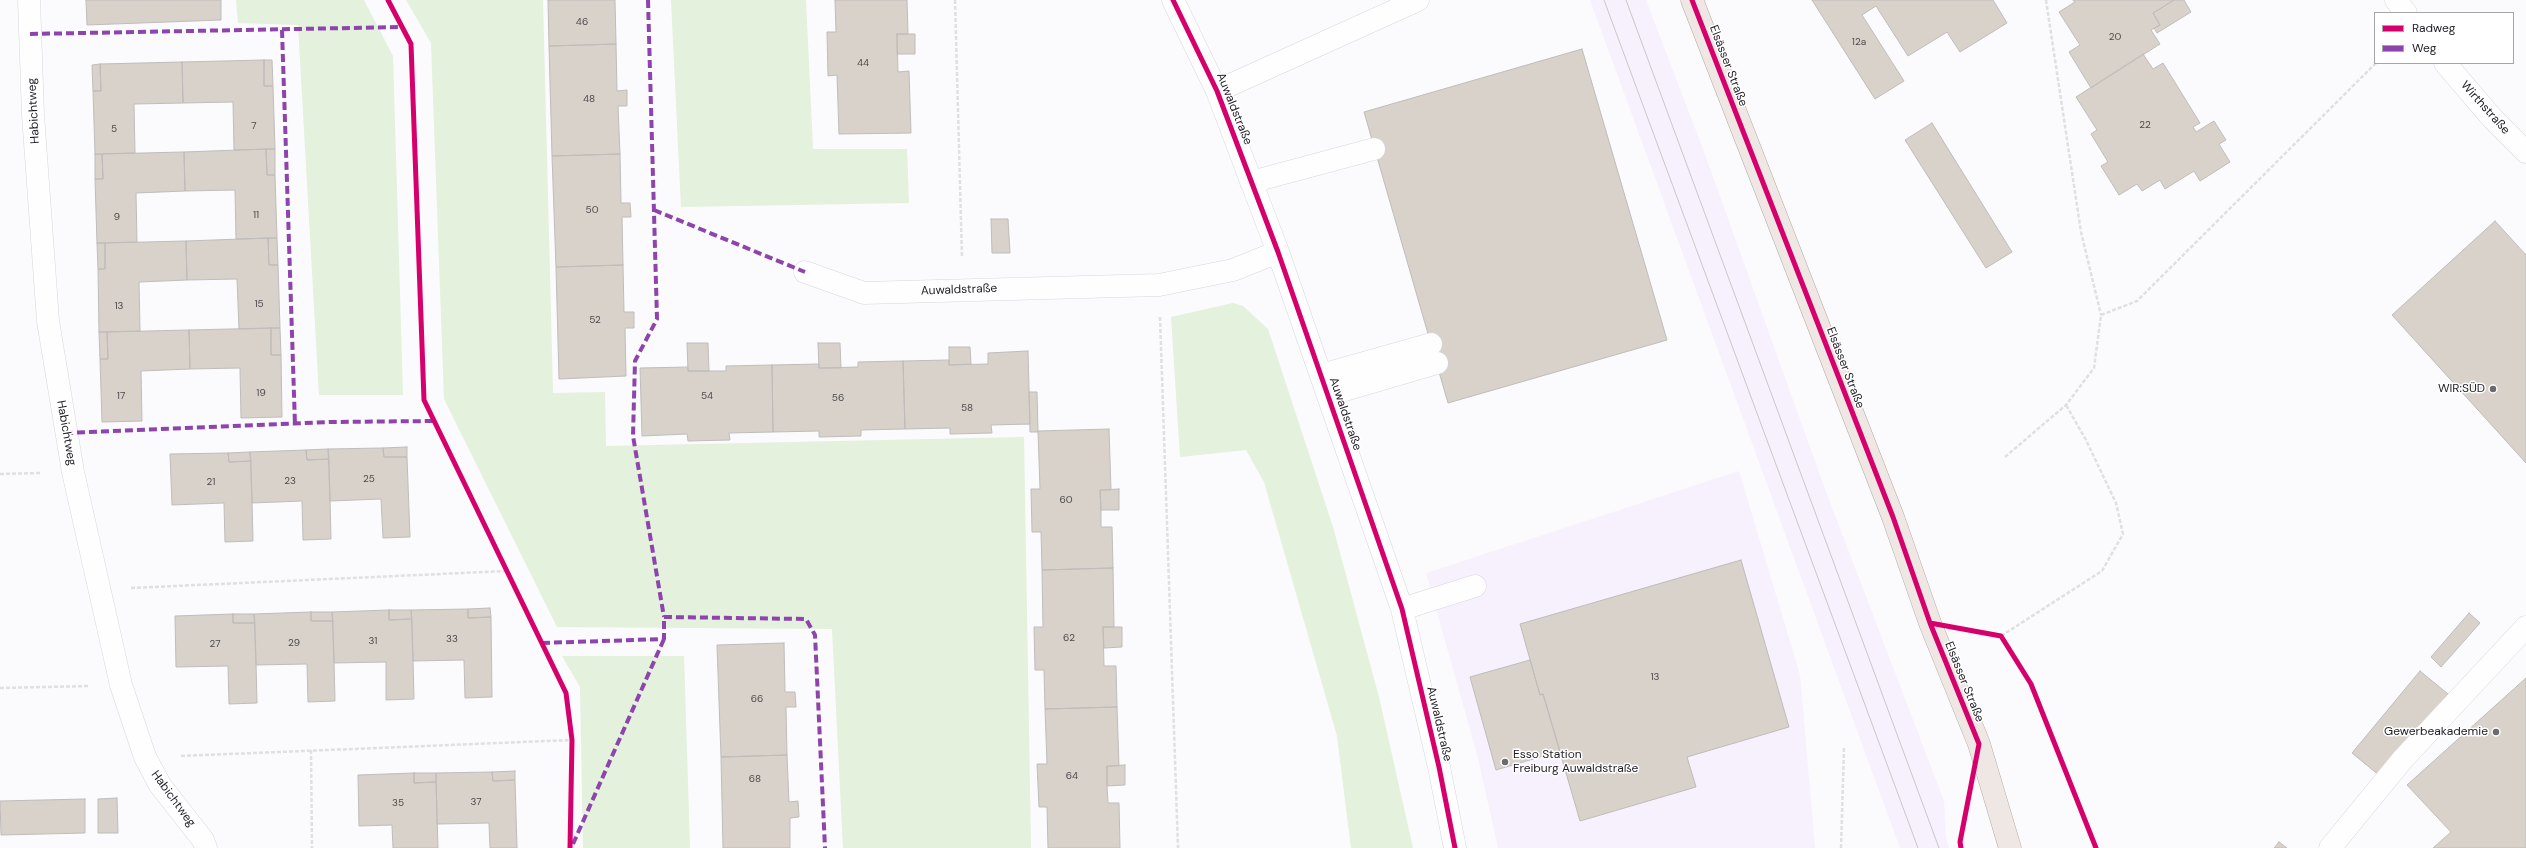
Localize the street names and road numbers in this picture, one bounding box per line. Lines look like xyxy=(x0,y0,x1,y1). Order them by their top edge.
street label: Elsässer Straße xyxy=(1706,23,1750,109)
street label: Auwaldstraße xyxy=(1213,71,1255,147)
street label: Habichtweg xyxy=(25,78,43,144)
street label: Wirthstraße xyxy=(2457,78,2513,138)
street label: Auwaldstraße xyxy=(921,281,997,299)
street label: Elsässer Straße xyxy=(1823,325,1867,411)
street label: Auwaldstraße xyxy=(1326,376,1364,452)
street label: Habichtweg xyxy=(53,399,79,467)
street label: Elsässer Straße xyxy=(1941,640,1987,724)
street label: Auwaldstraße xyxy=(1423,685,1455,763)
street label: Habichtweg xyxy=(148,768,198,830)

